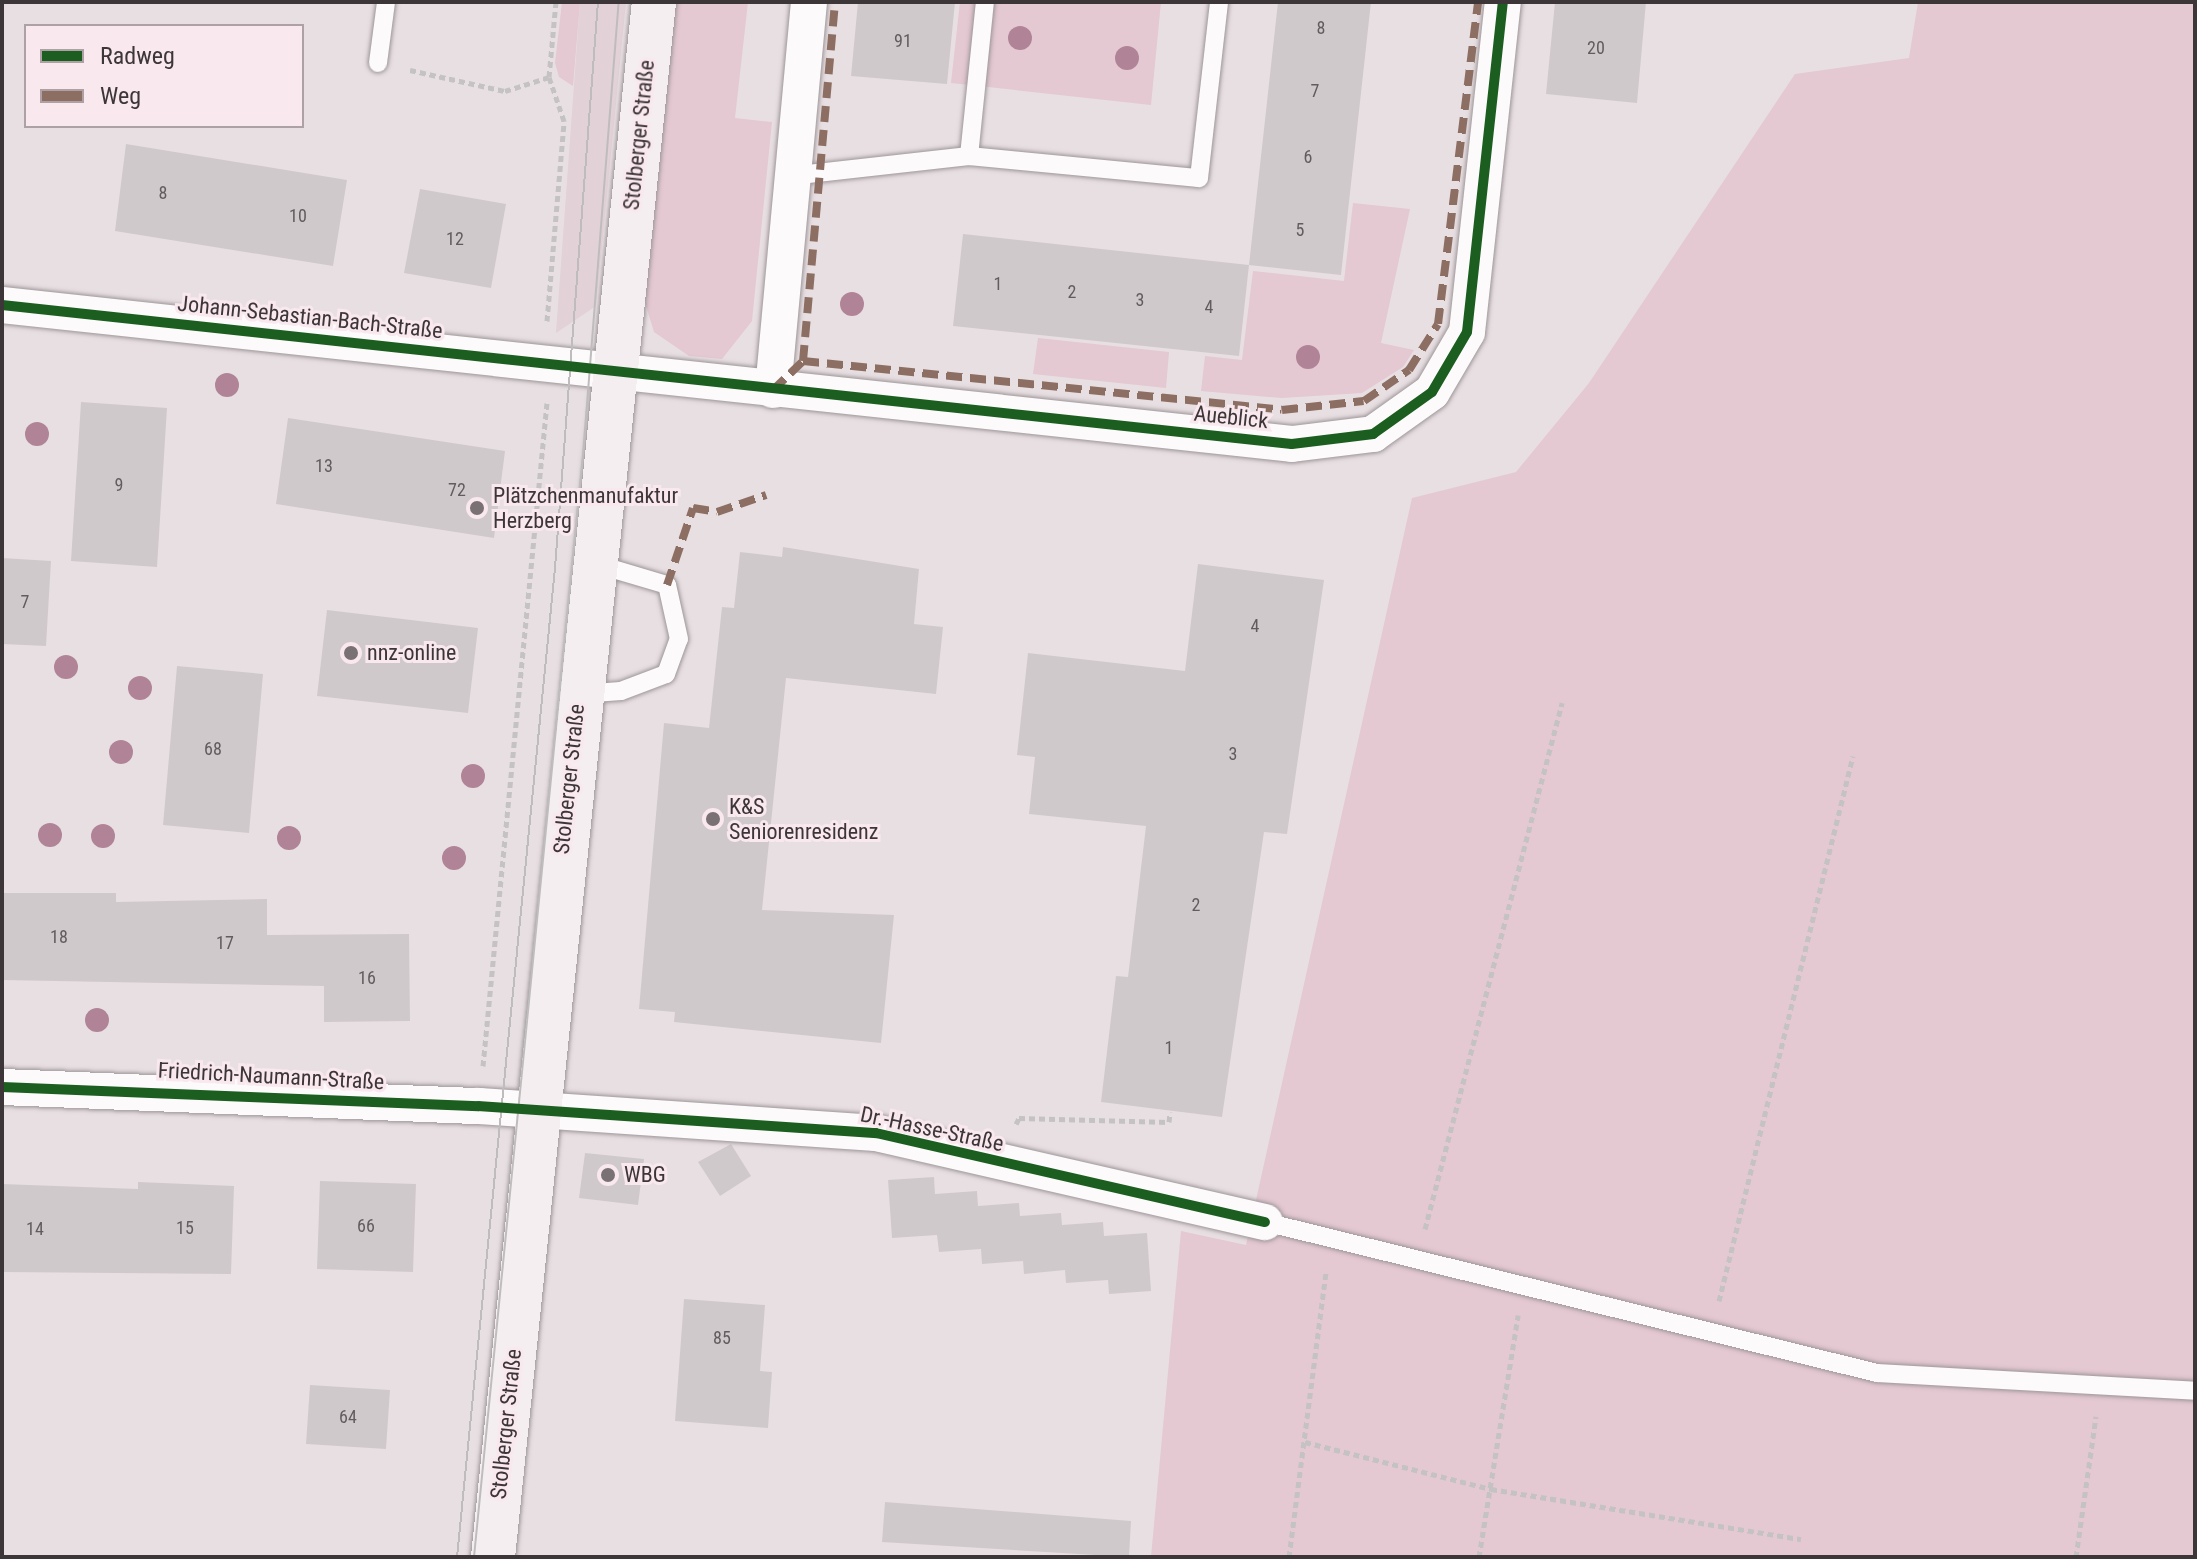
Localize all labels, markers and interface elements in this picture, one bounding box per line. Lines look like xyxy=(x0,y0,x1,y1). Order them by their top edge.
house number: 8 xyxy=(1317,17,1325,39)
legend xyxy=(24,24,304,128)
house number: 91 xyxy=(894,30,912,52)
house number: 20 xyxy=(1587,37,1605,59)
text: Radweg xyxy=(100,42,175,70)
street label: Stolberger Straße xyxy=(618,59,660,211)
house number: 7 xyxy=(1311,80,1319,102)
text: Weg xyxy=(100,82,141,110)
house number: 6 xyxy=(1304,146,1312,168)
house number: 8 xyxy=(159,182,167,204)
house number: 10 xyxy=(289,205,307,227)
house number: 5 xyxy=(1296,219,1304,241)
house number: 12 xyxy=(446,228,464,250)
house number: 1 xyxy=(994,273,1002,295)
house number: 2 xyxy=(1068,281,1076,303)
house number: 3 xyxy=(1136,289,1144,311)
street label: Johann-Sebastian-Bach-Straße xyxy=(176,290,444,344)
house number: 4 xyxy=(1205,296,1213,318)
street label: Aueblick xyxy=(1193,400,1269,434)
house number: 13 xyxy=(315,455,333,477)
house number: 9 xyxy=(115,474,123,496)
house number: 72 xyxy=(448,479,466,501)
place label: Plätzchenmanufaktur Herzberg xyxy=(493,482,678,534)
marker: Plätzchenmanufaktur Herzberg xyxy=(468,499,486,517)
house number: 7 xyxy=(21,591,29,613)
house number: 4 xyxy=(1251,615,1259,637)
place label: nnz-online xyxy=(367,640,456,666)
marker: nnz-online xyxy=(342,644,360,662)
street label: Stolberger Straße xyxy=(548,703,590,855)
house number: 68 xyxy=(204,738,222,760)
house number: 3 xyxy=(1229,743,1237,765)
place label: K&S Seniorenresidenz xyxy=(729,793,878,844)
marker: K&S Seniorenresidenz xyxy=(704,810,722,828)
house number: 2 xyxy=(1192,894,1200,916)
house number: 18 xyxy=(50,926,68,948)
house number: 17 xyxy=(216,932,234,954)
house number: 16 xyxy=(358,967,376,989)
house number: 1 xyxy=(1165,1037,1173,1059)
street label: Friedrich-Naumann-Straße xyxy=(157,1057,385,1095)
street label: Dr.-Hasse-Straße xyxy=(858,1101,1006,1157)
place label: WBG xyxy=(624,1162,666,1188)
marker: WBG xyxy=(599,1166,617,1184)
house number: 66 xyxy=(357,1215,375,1237)
house number: 15 xyxy=(176,1217,194,1239)
house number: 14 xyxy=(26,1218,44,1240)
house number: 85 xyxy=(713,1327,731,1349)
street label: Stolberger Straße xyxy=(485,1348,527,1500)
house number: 64 xyxy=(339,1406,357,1428)

